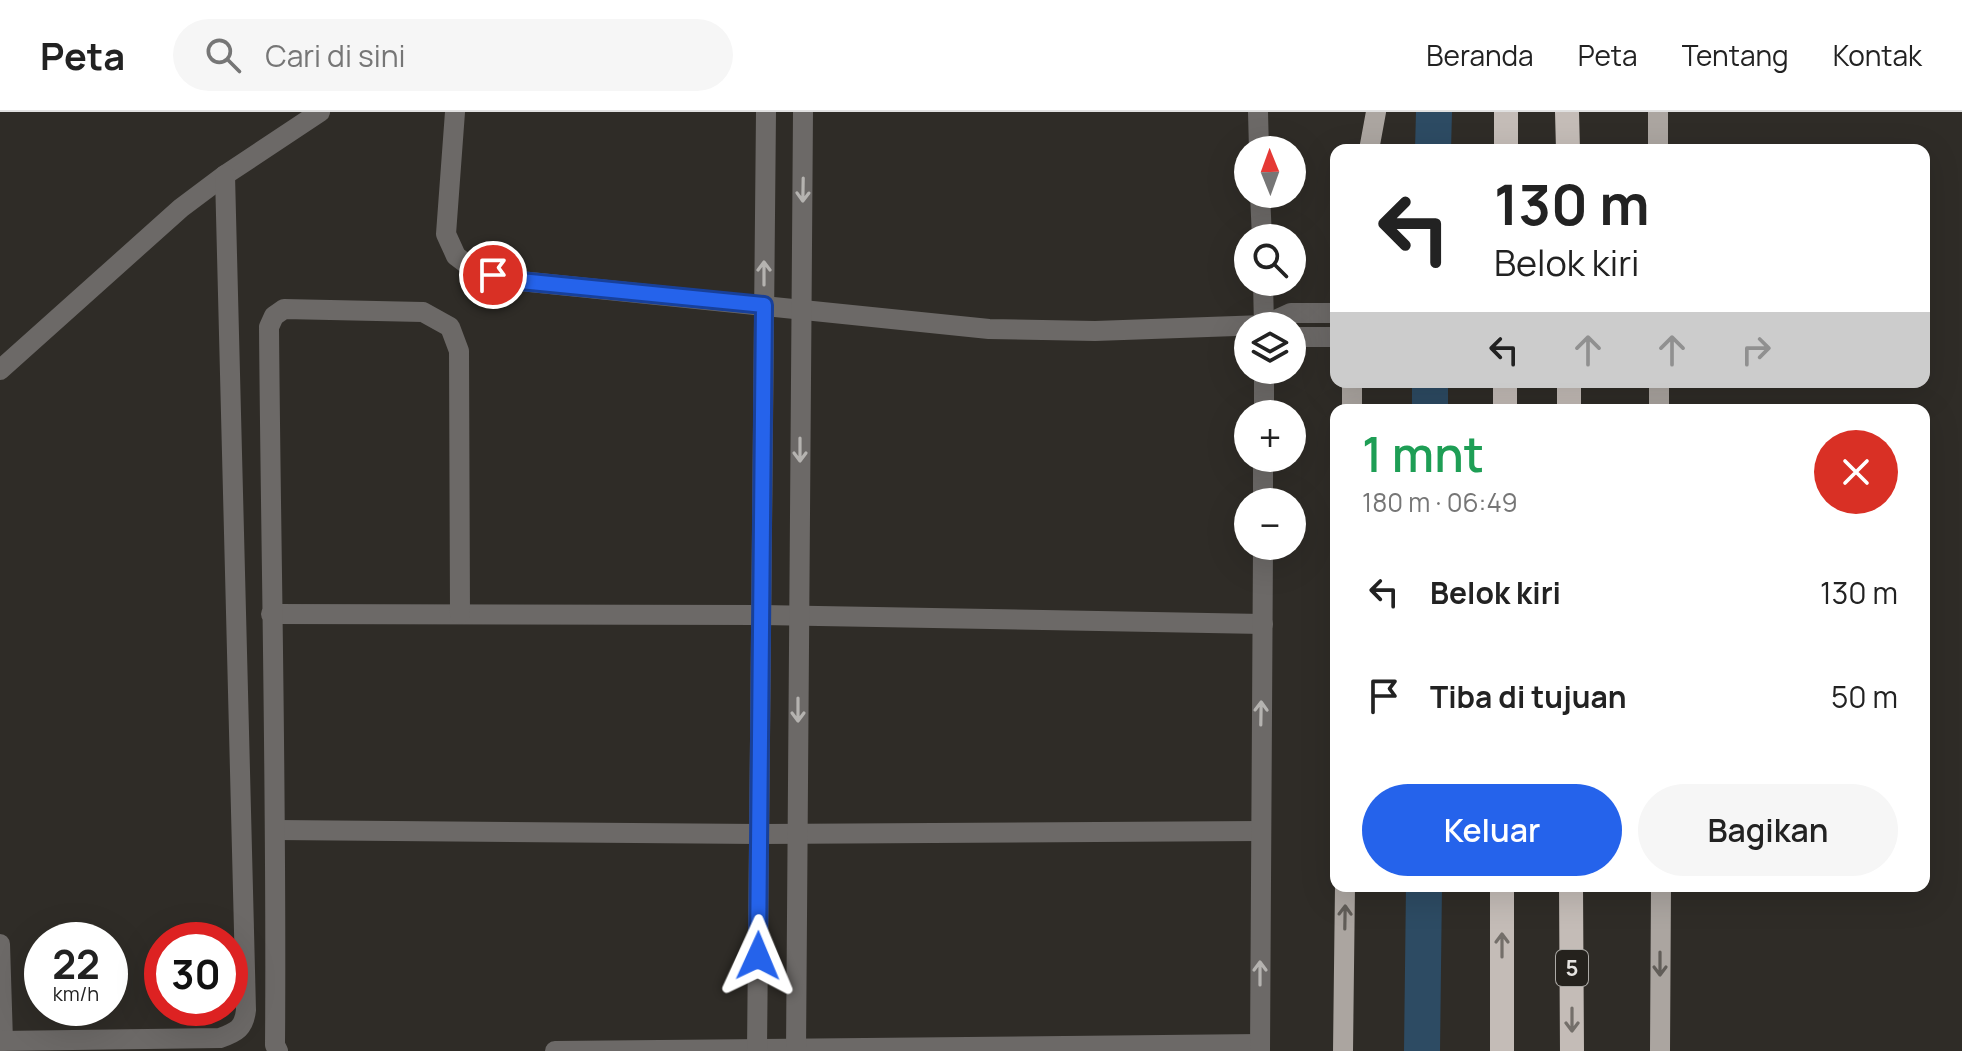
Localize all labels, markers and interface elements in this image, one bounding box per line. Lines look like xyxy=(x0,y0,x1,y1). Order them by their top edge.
search box xyxy=(173,19,733,91)
text: Peta xyxy=(40,29,125,81)
icon: search xyxy=(201,33,245,77)
text: Cari di sini xyxy=(265,35,405,76)
text: Beranda xyxy=(1426,36,1534,74)
text: Peta xyxy=(1578,36,1638,74)
text: Tentang xyxy=(1682,36,1789,74)
text: Kontak xyxy=(1833,36,1922,74)
north arrow xyxy=(1234,136,1306,208)
map controls xyxy=(1234,136,1306,560)
text: 130 m xyxy=(1494,165,1650,242)
one-way arrow xyxy=(795,176,811,203)
icon: left xyxy=(1362,176,1466,280)
button: search xyxy=(1234,224,1306,296)
text: Belok kiri xyxy=(1494,238,1640,287)
pin xyxy=(459,241,527,309)
icon: arrive xyxy=(471,253,515,297)
one-way arrow xyxy=(756,260,772,287)
button: layers xyxy=(1234,312,1306,384)
icon: left xyxy=(1482,328,1526,372)
icon: ahead xyxy=(1566,328,1610,372)
icon: ahead xyxy=(1650,328,1694,372)
icon: right xyxy=(1734,328,1778,372)
button: + xyxy=(1234,400,1306,472)
text: 1 mnt xyxy=(1362,421,1484,486)
button: close xyxy=(1814,430,1898,514)
one-way arrow xyxy=(793,436,808,463)
text: 180 m · 06:49 xyxy=(1362,484,1518,520)
button: − xyxy=(1234,488,1306,560)
icon: left xyxy=(1362,570,1406,614)
text: Belok kiri xyxy=(1430,572,1561,613)
text: 130 m xyxy=(1820,572,1898,613)
icon: arrive xyxy=(1362,674,1406,718)
text: Tiba di tujuan xyxy=(1430,676,1627,717)
text: 50 m xyxy=(1831,676,1898,717)
one-way arrow xyxy=(790,696,806,723)
one-way arrow xyxy=(1254,700,1269,727)
button: Keluar xyxy=(1362,784,1622,876)
button: Bagikan xyxy=(1638,784,1898,876)
one-way arrow xyxy=(1337,904,1353,931)
position arrow xyxy=(716,914,800,998)
speed limit sign: 30 xyxy=(144,922,248,1026)
one-way arrow xyxy=(1494,932,1510,959)
text: 22 xyxy=(52,936,100,991)
road number: 5 xyxy=(1556,950,1588,986)
one-way arrow xyxy=(1652,950,1668,977)
one-way arrow xyxy=(1252,960,1268,987)
text: km/h xyxy=(53,980,99,1007)
one-way arrow xyxy=(1564,1006,1580,1033)

